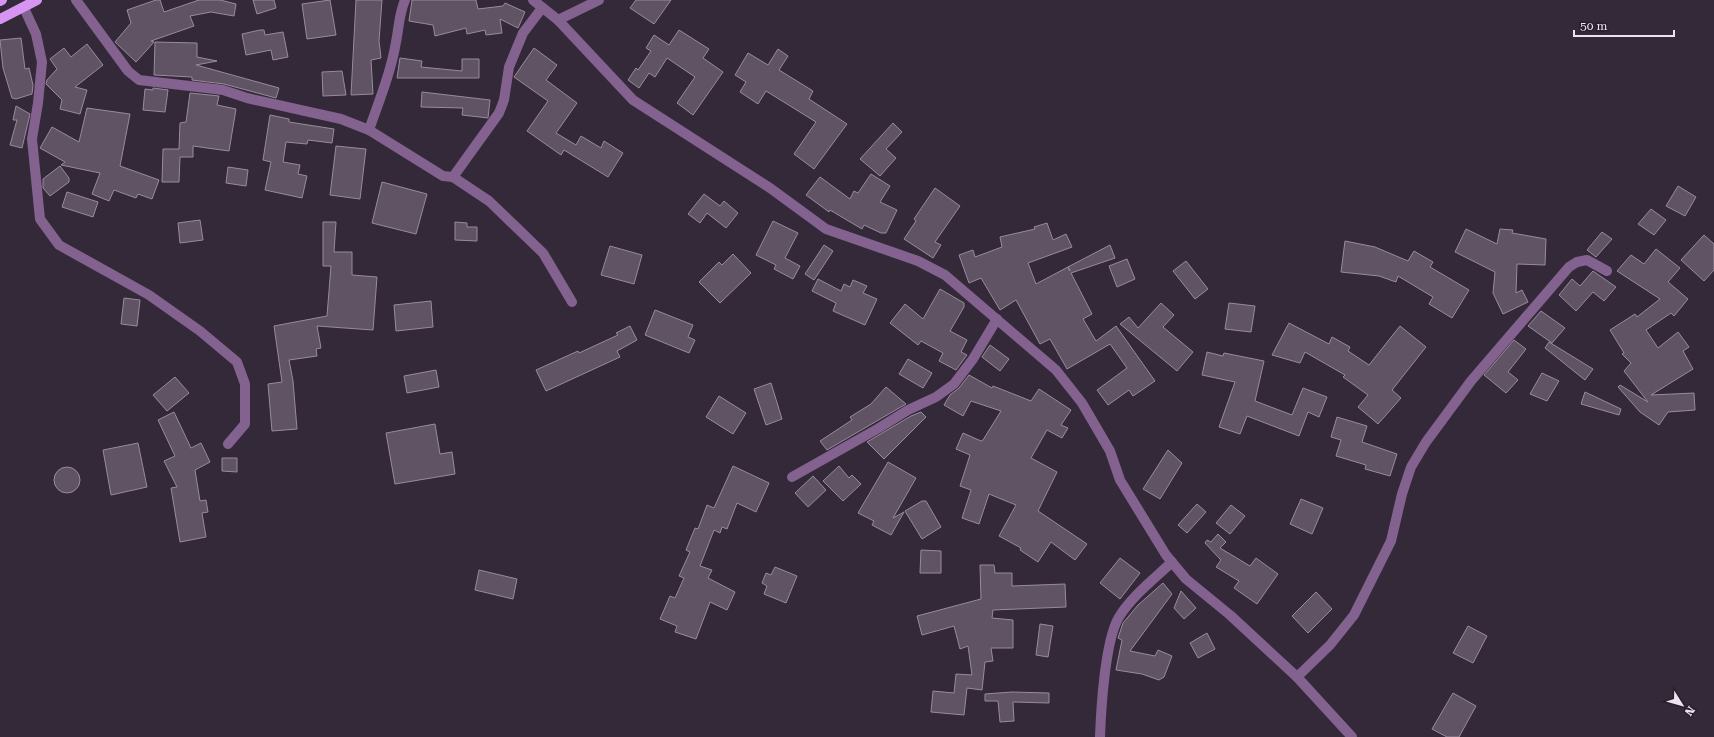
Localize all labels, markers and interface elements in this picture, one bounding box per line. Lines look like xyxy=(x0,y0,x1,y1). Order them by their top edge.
scale bar xyxy=(1574,12,1674,38)
text: 50 m xyxy=(1580,19,1607,33)
north arrow xyxy=(1662,685,1702,725)
text: N xyxy=(1682,703,1697,718)

